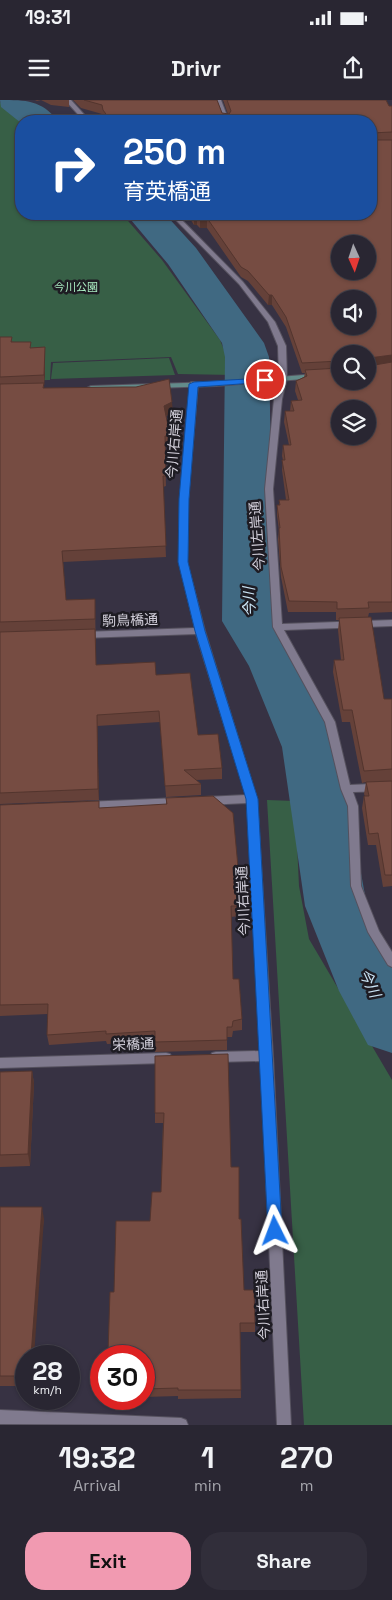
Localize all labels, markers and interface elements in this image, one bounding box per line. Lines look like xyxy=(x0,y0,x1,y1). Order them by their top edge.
text: 19:31 xyxy=(25,5,71,30)
icon: menu xyxy=(25,54,53,82)
text: Drivr xyxy=(171,54,221,82)
icon: share xyxy=(339,54,367,82)
text: 250 m xyxy=(123,130,226,174)
icon: right xyxy=(40,135,105,200)
text: 育英橋通 xyxy=(123,177,211,205)
north arrow xyxy=(331,235,376,280)
map controls xyxy=(331,235,376,445)
park label: 今川公園 xyxy=(54,280,98,294)
button: sound xyxy=(331,290,376,335)
button: search xyxy=(331,345,376,390)
pin xyxy=(244,359,286,401)
icon: arrive xyxy=(251,366,279,394)
button: layers xyxy=(331,400,376,445)
street label: 今川右岸通 xyxy=(162,408,186,480)
street label: 今川左岸通 xyxy=(246,500,268,572)
water label: 今川 xyxy=(239,585,259,617)
street label: 駒鳥橋通 xyxy=(102,610,158,630)
street label: 今川右岸通 xyxy=(232,866,254,936)
water label: 今川 xyxy=(355,965,386,1002)
street label: 栄橋通 xyxy=(112,1034,154,1054)
position arrow xyxy=(248,1204,300,1256)
street label: 今川右岸通 xyxy=(252,1270,274,1340)
speed limit sign: 30 xyxy=(90,1345,155,1410)
text: 28 xyxy=(33,1355,62,1387)
text: km/h xyxy=(33,1382,62,1398)
text: 19:32 xyxy=(58,1438,136,1477)
text: 1 xyxy=(201,1438,215,1477)
text: 270 xyxy=(280,1438,333,1477)
text: Arrival xyxy=(73,1475,121,1496)
text: min xyxy=(194,1475,222,1496)
text: m xyxy=(300,1475,314,1496)
button: Exit xyxy=(25,1532,191,1590)
button: Share xyxy=(201,1532,367,1590)

